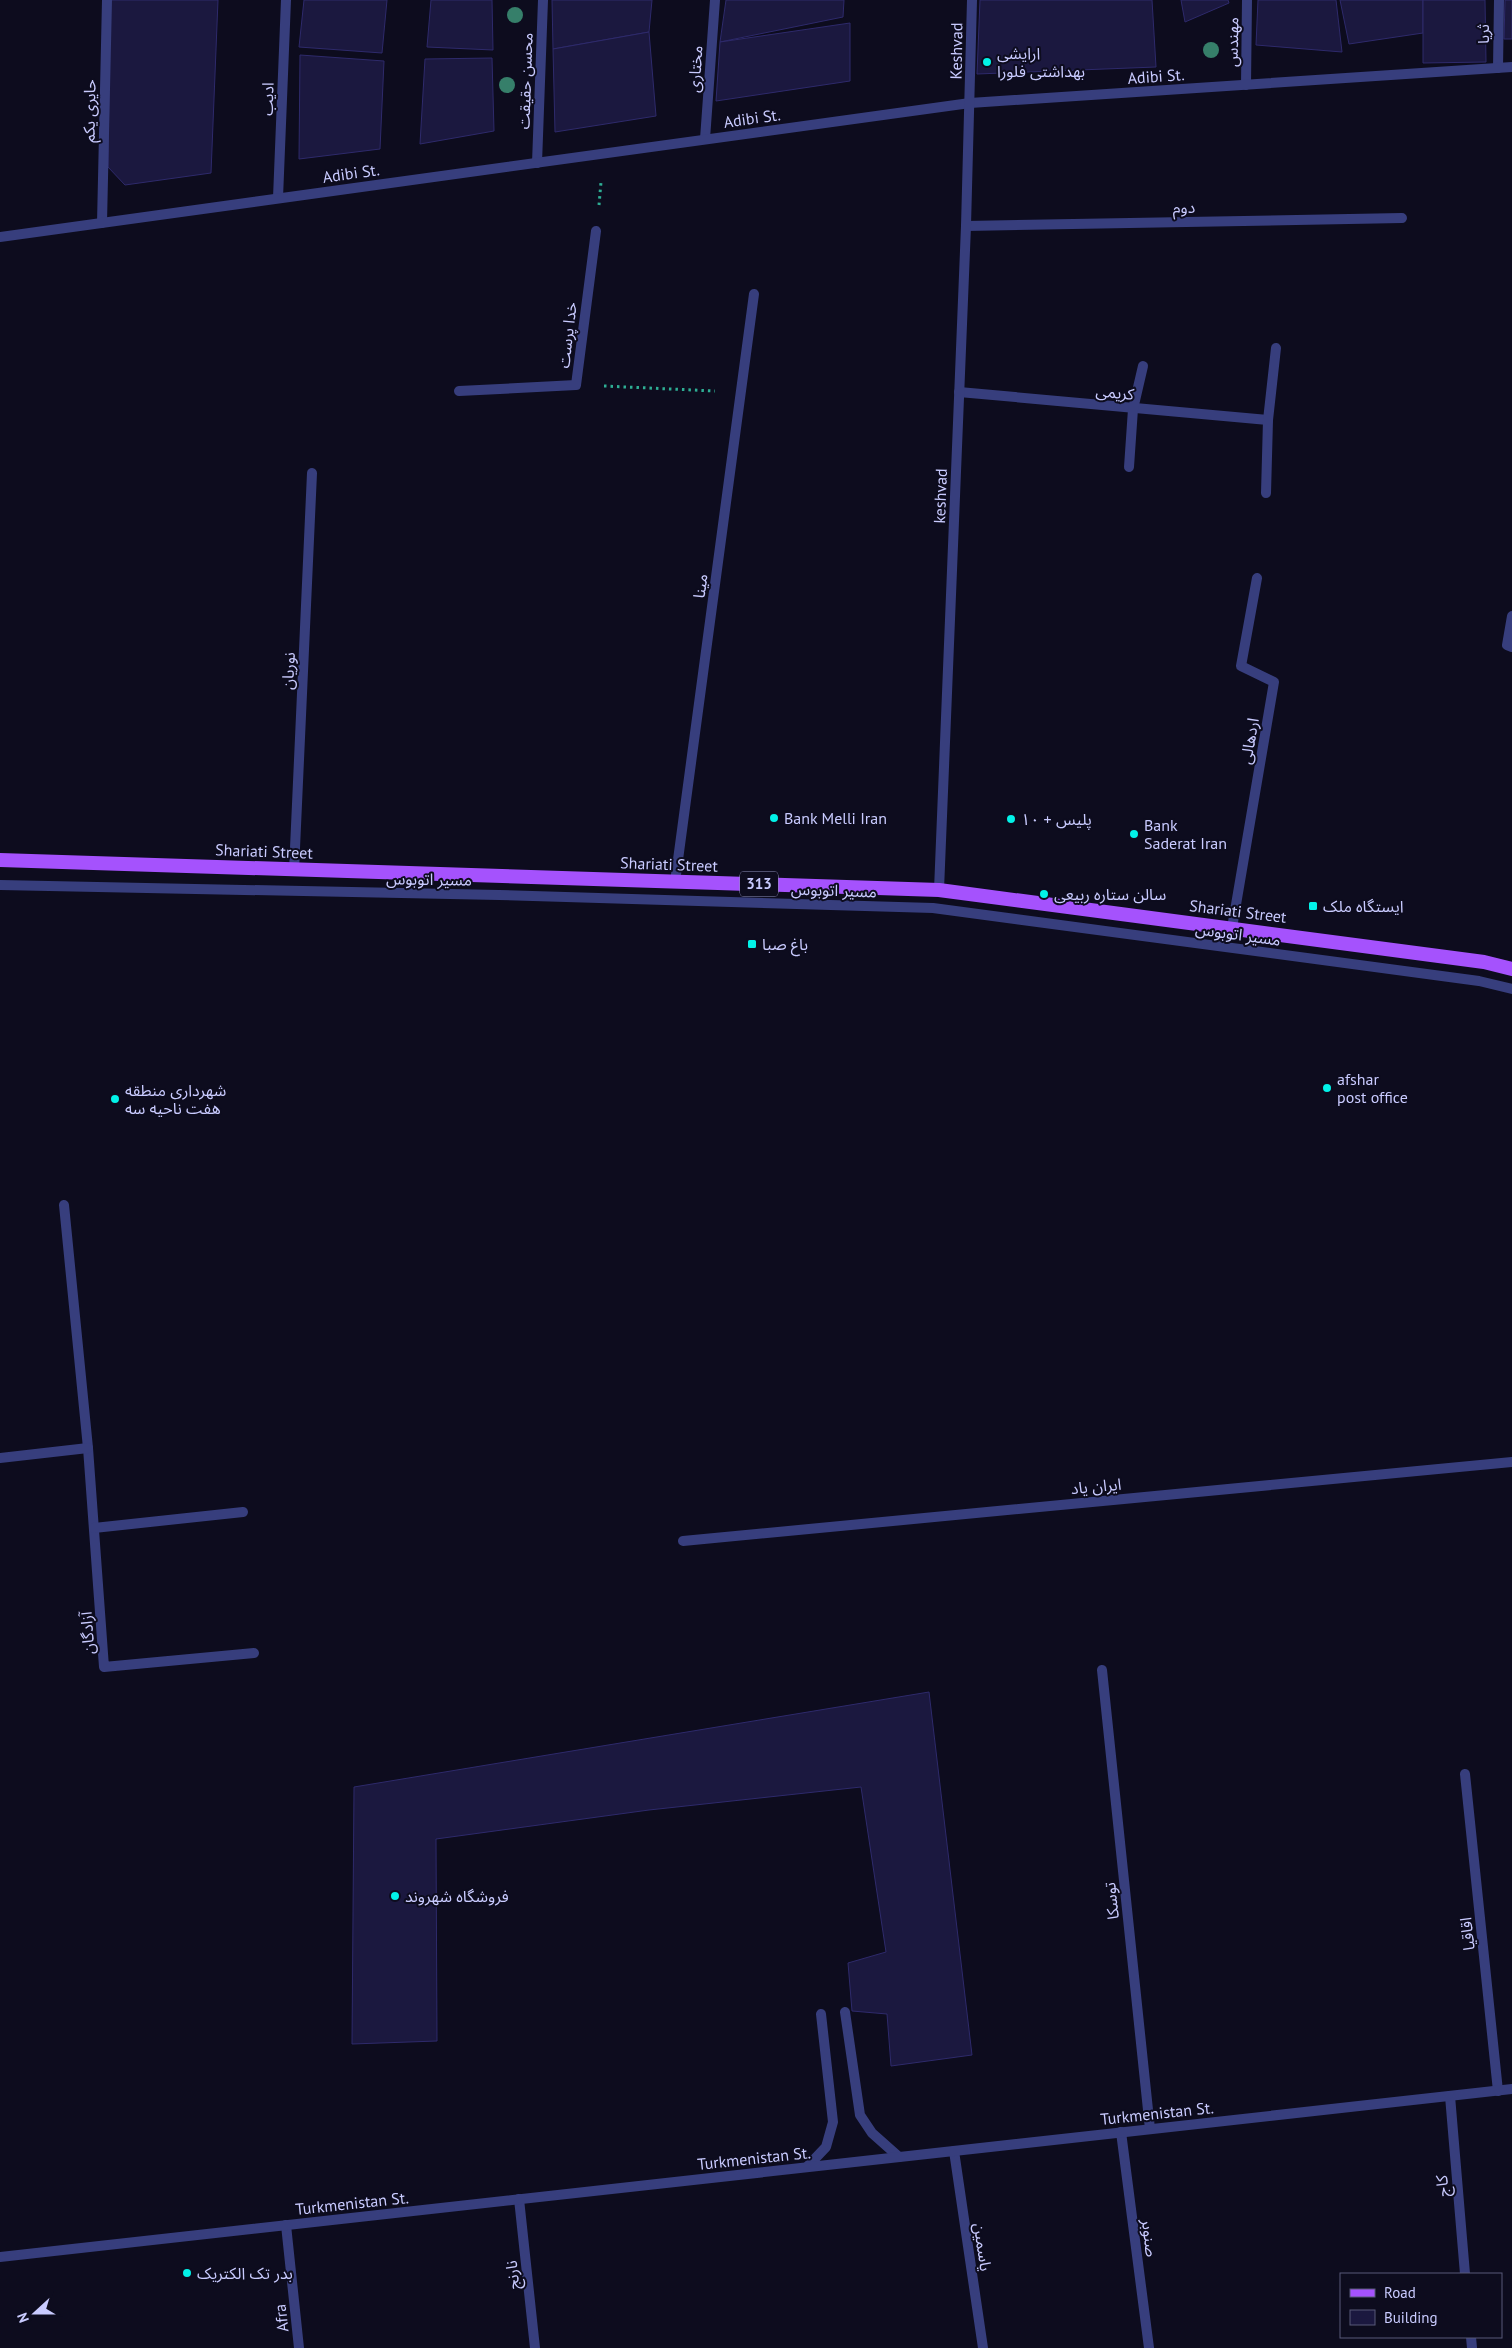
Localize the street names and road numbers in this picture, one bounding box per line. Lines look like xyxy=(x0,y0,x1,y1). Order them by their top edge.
street label: مهندس xyxy=(1222,17,1242,67)
street label: Keshvad xyxy=(946,22,966,80)
street label: ثریا xyxy=(1473,24,1493,44)
street label: محسن حقیقت xyxy=(513,32,537,130)
street label: مختاری xyxy=(683,45,707,93)
street label: Adibi St. xyxy=(1127,64,1185,88)
street label: حایری یکم xyxy=(78,79,103,143)
street label: ادیب xyxy=(256,82,278,116)
street label: Adibi St. xyxy=(722,104,782,132)
street label: Adibi St. xyxy=(321,159,381,187)
street label: دوم xyxy=(1173,197,1195,220)
street label: خدا پرست xyxy=(553,301,582,369)
street label: کریمی xyxy=(1095,380,1135,404)
street label: keshvad xyxy=(929,468,951,524)
street label: مینا xyxy=(688,572,712,600)
street label: نوریان xyxy=(277,652,299,690)
street label: اردهالی xyxy=(1235,716,1263,766)
street label: Shariati Street xyxy=(215,839,314,863)
street label: Shariati Street xyxy=(620,852,719,876)
street label: مسیر اتوبوس xyxy=(386,868,472,890)
road number: 313 xyxy=(740,872,778,896)
street label: مسیر اتوبوس xyxy=(791,879,877,901)
street label: Shariati Street xyxy=(1188,895,1288,927)
street label: مسیر اتوبوس xyxy=(1194,918,1282,950)
street label: ایران یاد xyxy=(1070,1474,1122,1498)
street label: آزادگان xyxy=(75,1610,98,1655)
street label: توسکا xyxy=(1099,1881,1123,1921)
street label: اقاقیا xyxy=(1455,1916,1479,1952)
street label: Turkmenistan St. xyxy=(1099,2097,1215,2129)
street label: Turkmenistan St. xyxy=(696,2142,812,2174)
street label: کاج xyxy=(1431,2174,1456,2198)
street label: Turkmenistan St. xyxy=(294,2187,410,2219)
street label: صنوبر xyxy=(1138,2217,1162,2258)
street label: یاسمین xyxy=(970,2221,996,2273)
street label: نارنج xyxy=(501,2259,526,2290)
street label: Afra xyxy=(270,2303,292,2333)

